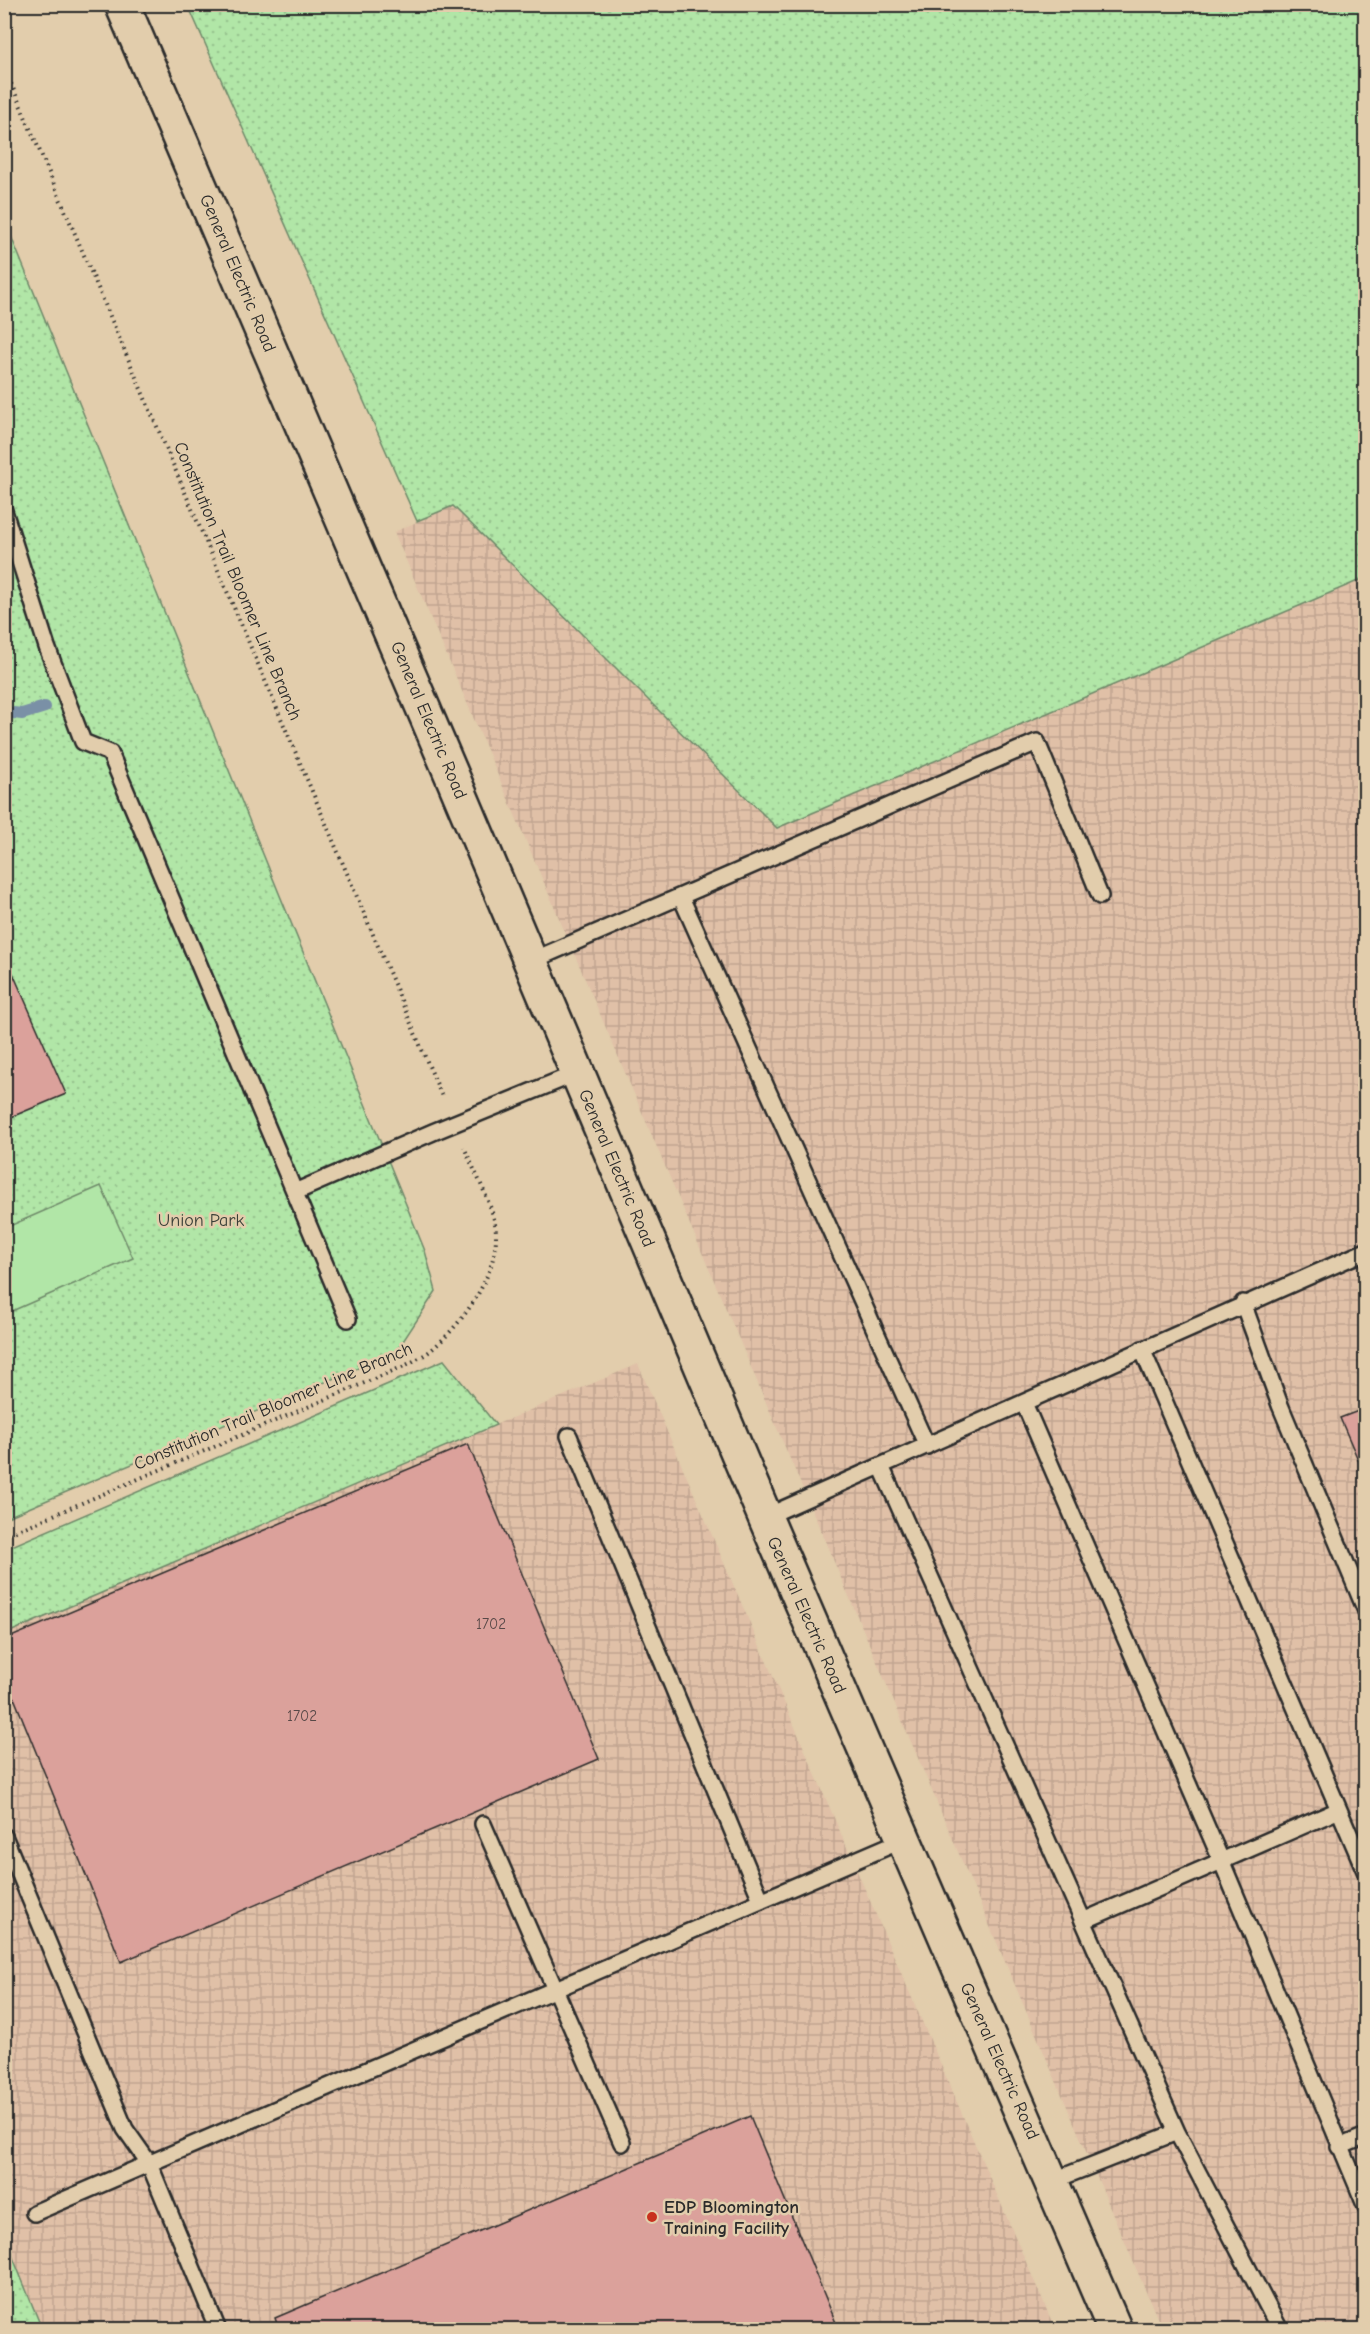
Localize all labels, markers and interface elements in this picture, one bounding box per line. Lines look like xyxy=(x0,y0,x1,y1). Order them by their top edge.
street label: General Electric Road xyxy=(195,191,280,355)
street label: Constitution Trail Bloomer Line Branch xyxy=(169,439,306,724)
street label: General Electric Road xyxy=(386,638,471,802)
street label: General Electric Road xyxy=(574,1086,659,1250)
park label: Union Park xyxy=(158,1210,245,1231)
street label: Constitution Trail Bloomer Line Branch xyxy=(131,1338,416,1475)
street label: General Electric Road xyxy=(763,1534,851,1697)
house number: 1702 xyxy=(476,1615,506,1633)
house number: 1702 xyxy=(287,1707,317,1725)
street label: General Electric Road xyxy=(956,1980,1044,2143)
place label: EDP Bloomington Training Facility xyxy=(664,2197,799,2239)
marker: EDP Bloomington Training Facility xyxy=(645,2210,659,2224)

